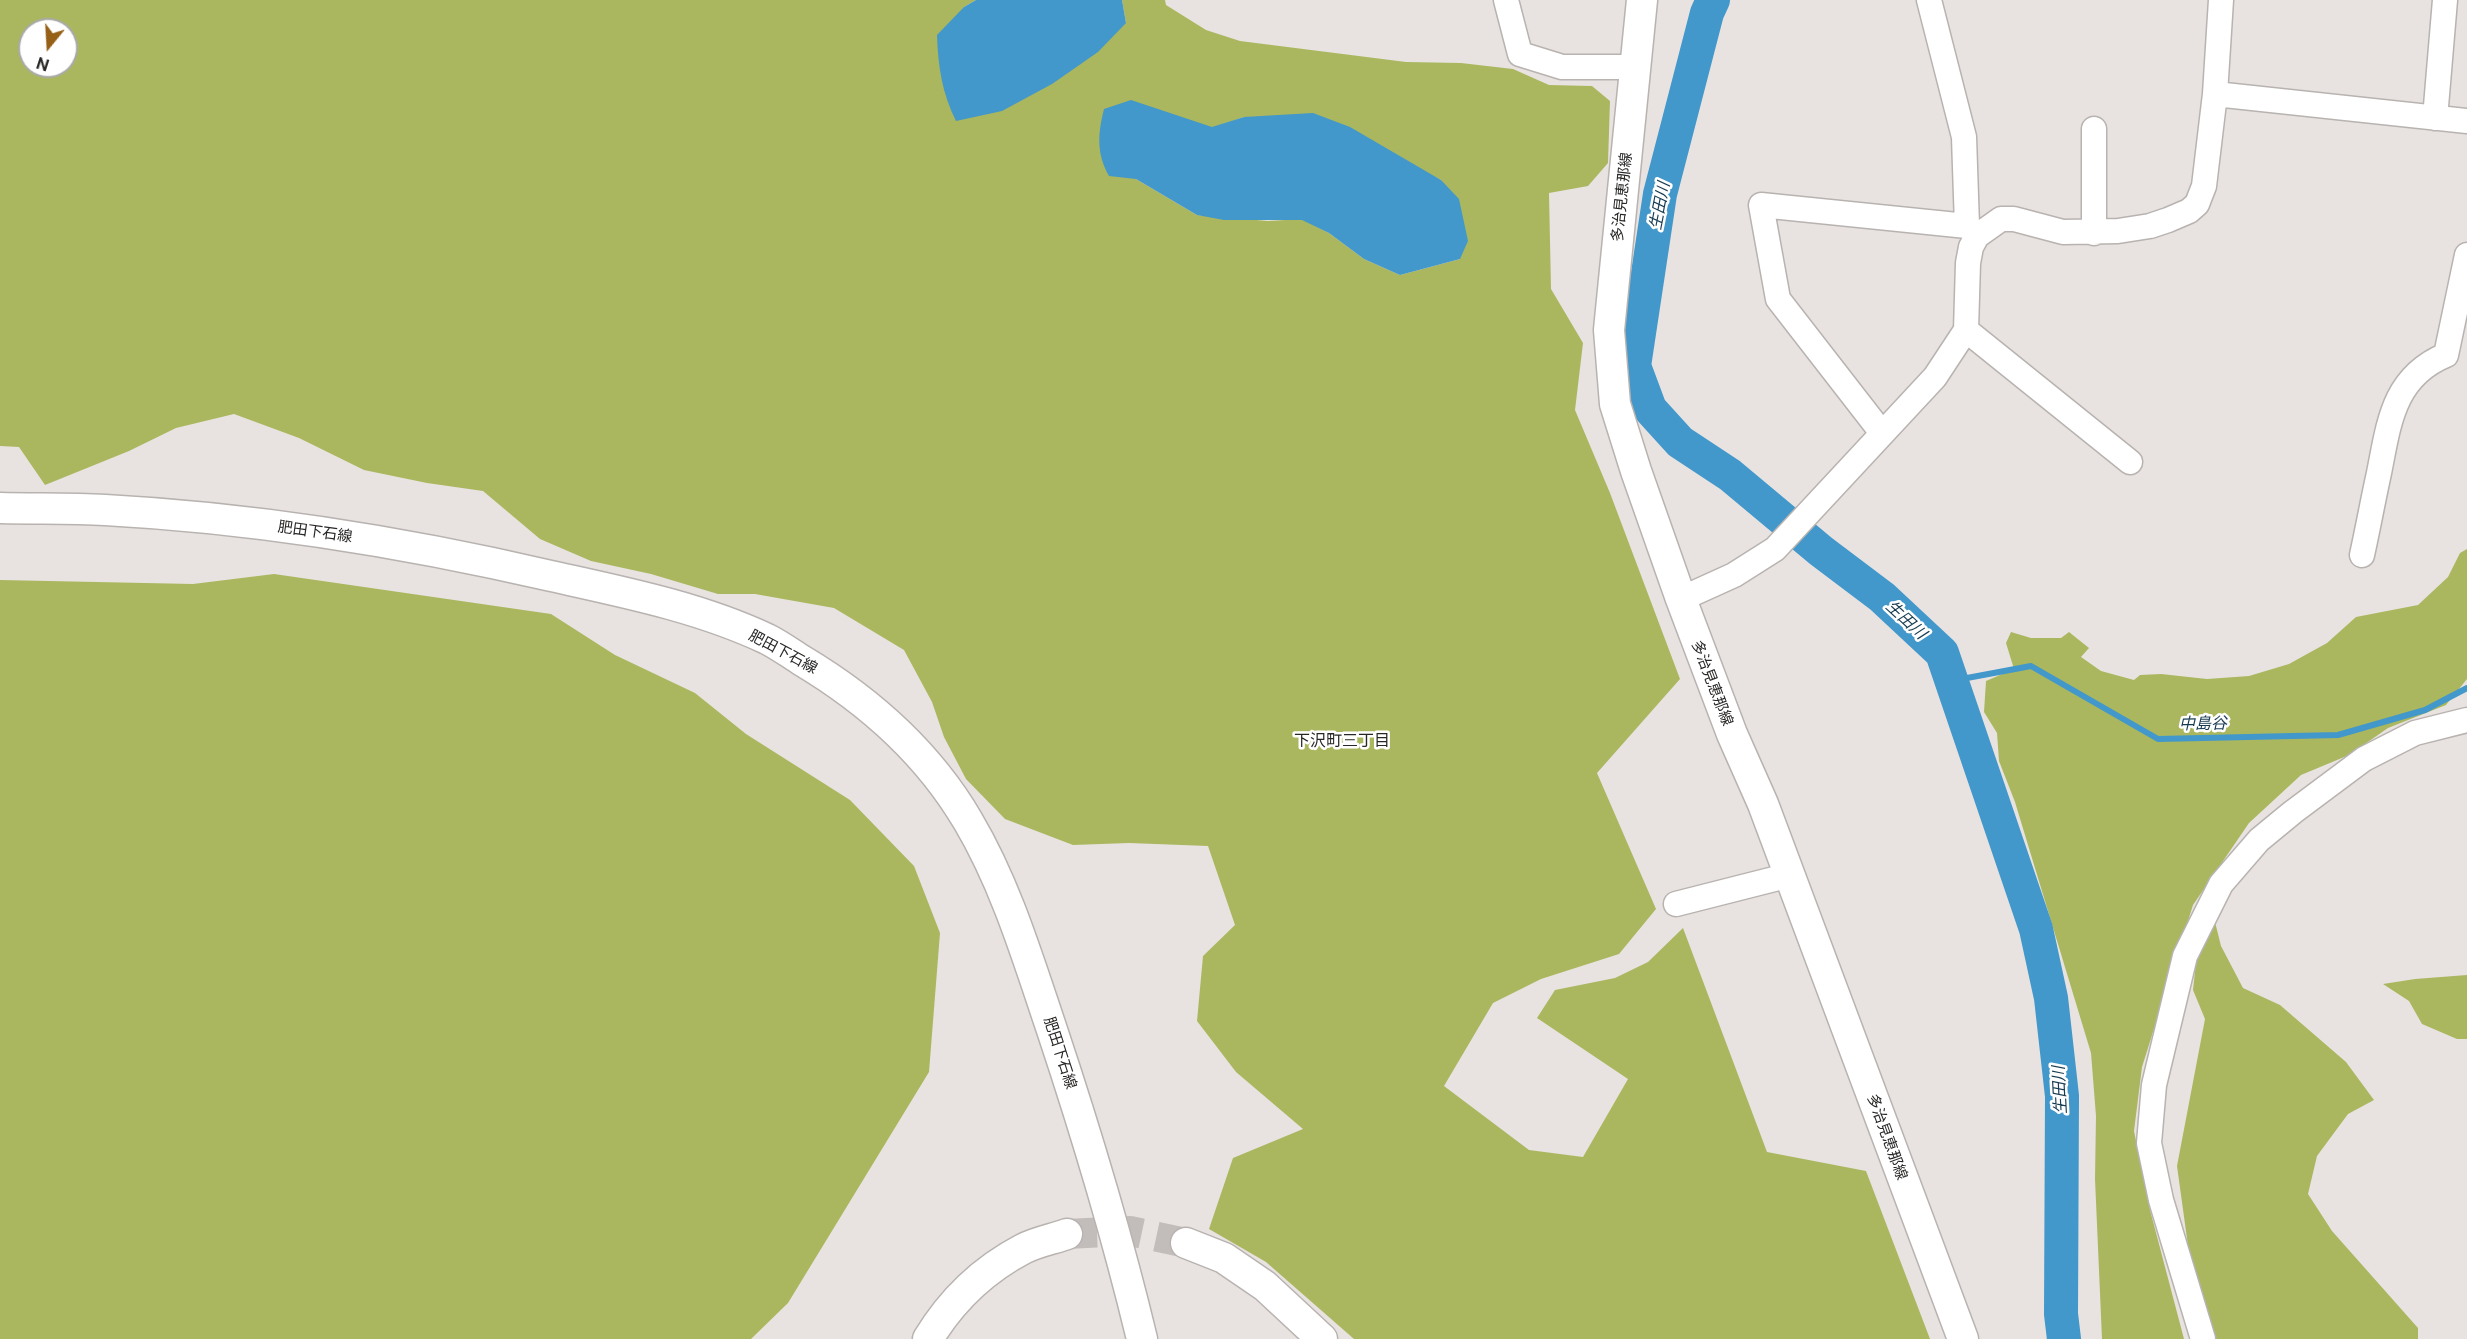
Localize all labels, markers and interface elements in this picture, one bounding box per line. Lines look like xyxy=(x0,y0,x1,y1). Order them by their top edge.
north arrow xyxy=(18,18,78,78)
text: N xyxy=(34,53,52,75)
street label: 多治見恵那線 xyxy=(1608,151,1636,243)
water label: 生田川 xyxy=(1646,181,1674,231)
street label: 肥田下石線 xyxy=(277,518,353,546)
water label: 生田川 xyxy=(1882,597,1930,643)
street label: 肥田下石線 xyxy=(746,626,820,678)
street label: 多治見恵那線 xyxy=(1687,638,1737,728)
water label: 中島谷 xyxy=(2179,714,2227,734)
district label: 下沢町三丁目 xyxy=(1294,731,1390,751)
street label: 肥田下石線 xyxy=(1040,1015,1080,1091)
water label: 生田川 xyxy=(2049,1066,2071,1114)
street label: 多治見恵那線 xyxy=(1863,1092,1911,1182)

